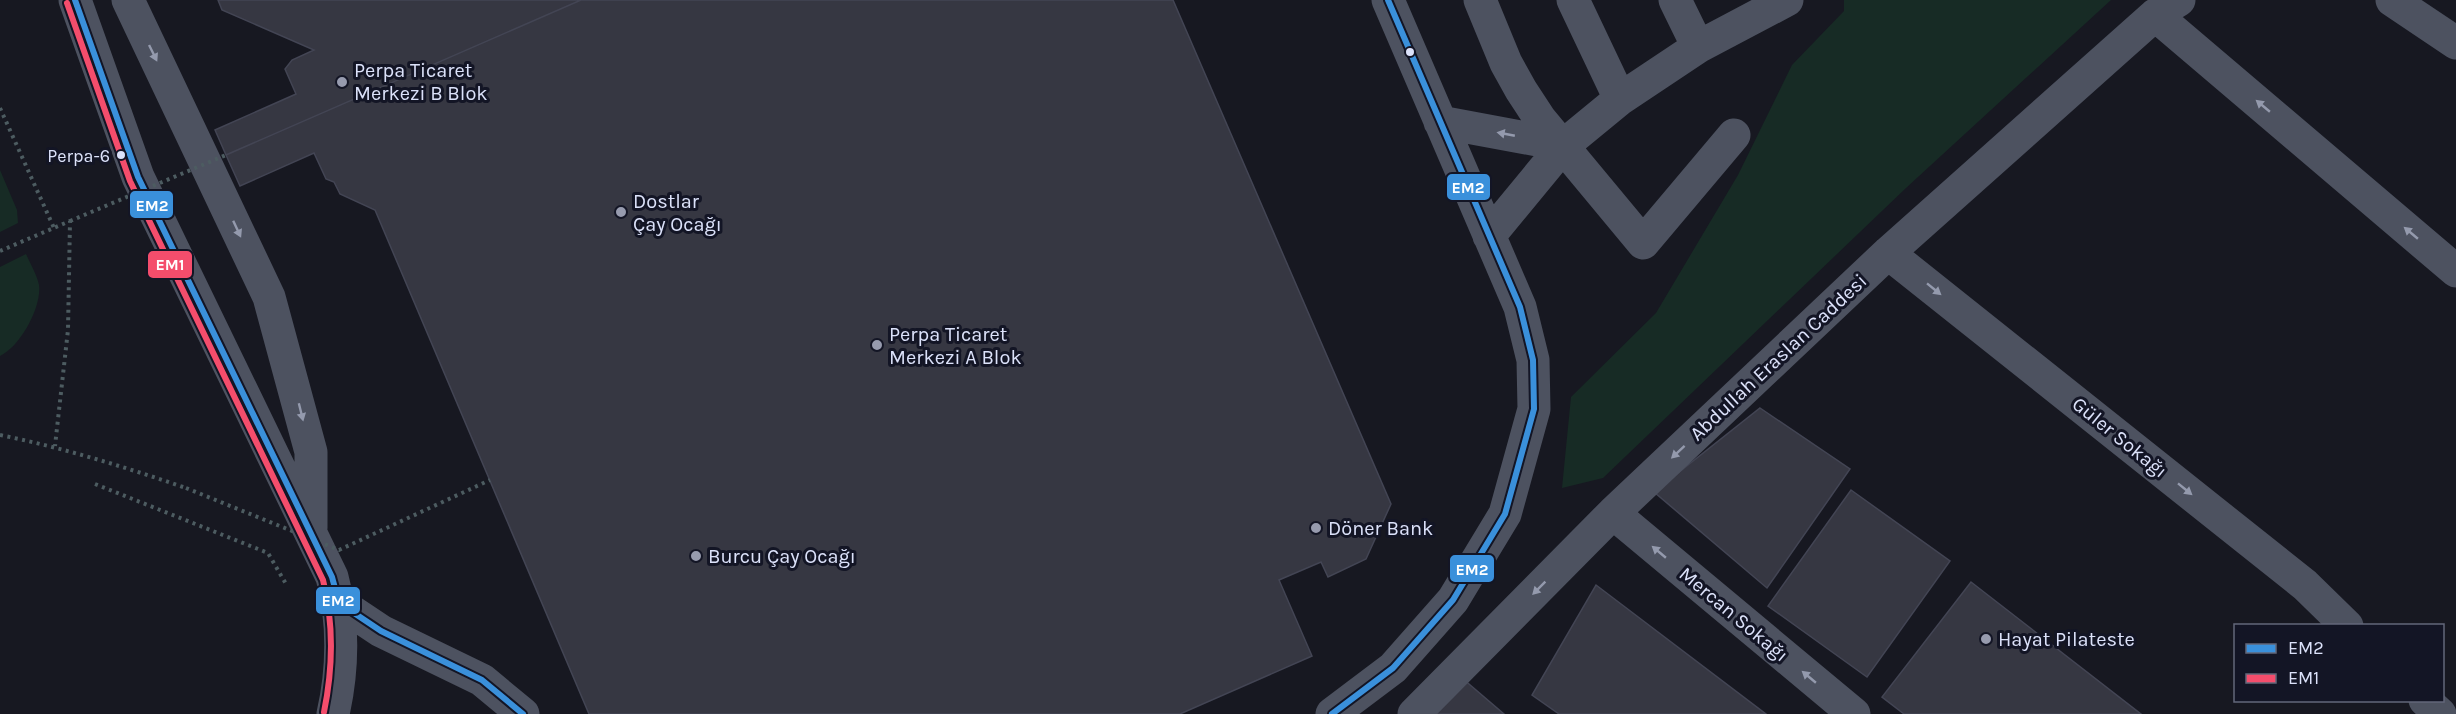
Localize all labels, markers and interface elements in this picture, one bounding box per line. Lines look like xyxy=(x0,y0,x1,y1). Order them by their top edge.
one-way arrow xyxy=(148,44,157,61)
unlabelled marker xyxy=(1404,46,1416,58)
place label: Perpa Ticaret Merkezi B Blok xyxy=(354,59,488,105)
marker: Perpa Ticaret Merkezi B Blok xyxy=(335,75,349,89)
one-way arrow xyxy=(2255,100,2271,113)
one-way arrow xyxy=(1497,129,1516,138)
place label: Perpa-6 xyxy=(47,145,110,167)
marker: Perpa-6 xyxy=(115,149,127,161)
line badge: EM2 xyxy=(1446,173,1491,201)
text: EM2 xyxy=(1451,178,1485,197)
line badge: EM2 xyxy=(129,190,174,219)
place label: Dostlar Çay Ocağı xyxy=(633,190,722,236)
text: EM2 xyxy=(135,196,169,215)
marker: Dostlar Çay Ocağı xyxy=(614,205,628,219)
one-way arrow xyxy=(232,220,241,237)
one-way arrow xyxy=(2404,227,2419,240)
line badge: EM1 xyxy=(147,250,193,279)
text: EM1 xyxy=(155,255,185,274)
street label: Abdullah Eraslan Caddesi xyxy=(1685,269,1872,445)
one-way arrow xyxy=(1926,283,1942,296)
place label: Perpa Ticaret Merkezi A Blok xyxy=(889,323,1022,369)
marker: Perpa Ticaret Merkezi A Blok xyxy=(870,338,884,352)
street label: Güler Sokağı xyxy=(2068,392,2172,483)
one-way arrow xyxy=(297,403,307,421)
one-way arrow xyxy=(1671,445,1686,458)
one-way arrow xyxy=(2177,483,2193,496)
place label: Döner Bank xyxy=(1328,517,1433,540)
marker: Döner Bank xyxy=(1309,521,1323,535)
place label: Burcu Çay Ocağı xyxy=(708,545,856,568)
one-way arrow xyxy=(1651,545,1667,558)
marker: Burcu Çay Ocağı xyxy=(689,549,703,563)
line badge: EM2 xyxy=(1449,554,1495,583)
text: EM2 xyxy=(1455,560,1489,579)
street label: Mercan Sokağı xyxy=(1675,562,1793,667)
one-way arrow xyxy=(1532,581,1546,595)
line badge: EM2 xyxy=(315,586,361,615)
text: EM2 xyxy=(321,591,355,610)
legend xyxy=(2234,624,2444,702)
place label: Hayat Pilateste xyxy=(1998,628,2135,651)
marker: Hayat Pilateste xyxy=(1979,632,1993,646)
text: EM2 xyxy=(2288,637,2324,659)
text: EM1 xyxy=(2288,667,2319,689)
one-way arrow xyxy=(1801,670,1817,683)

